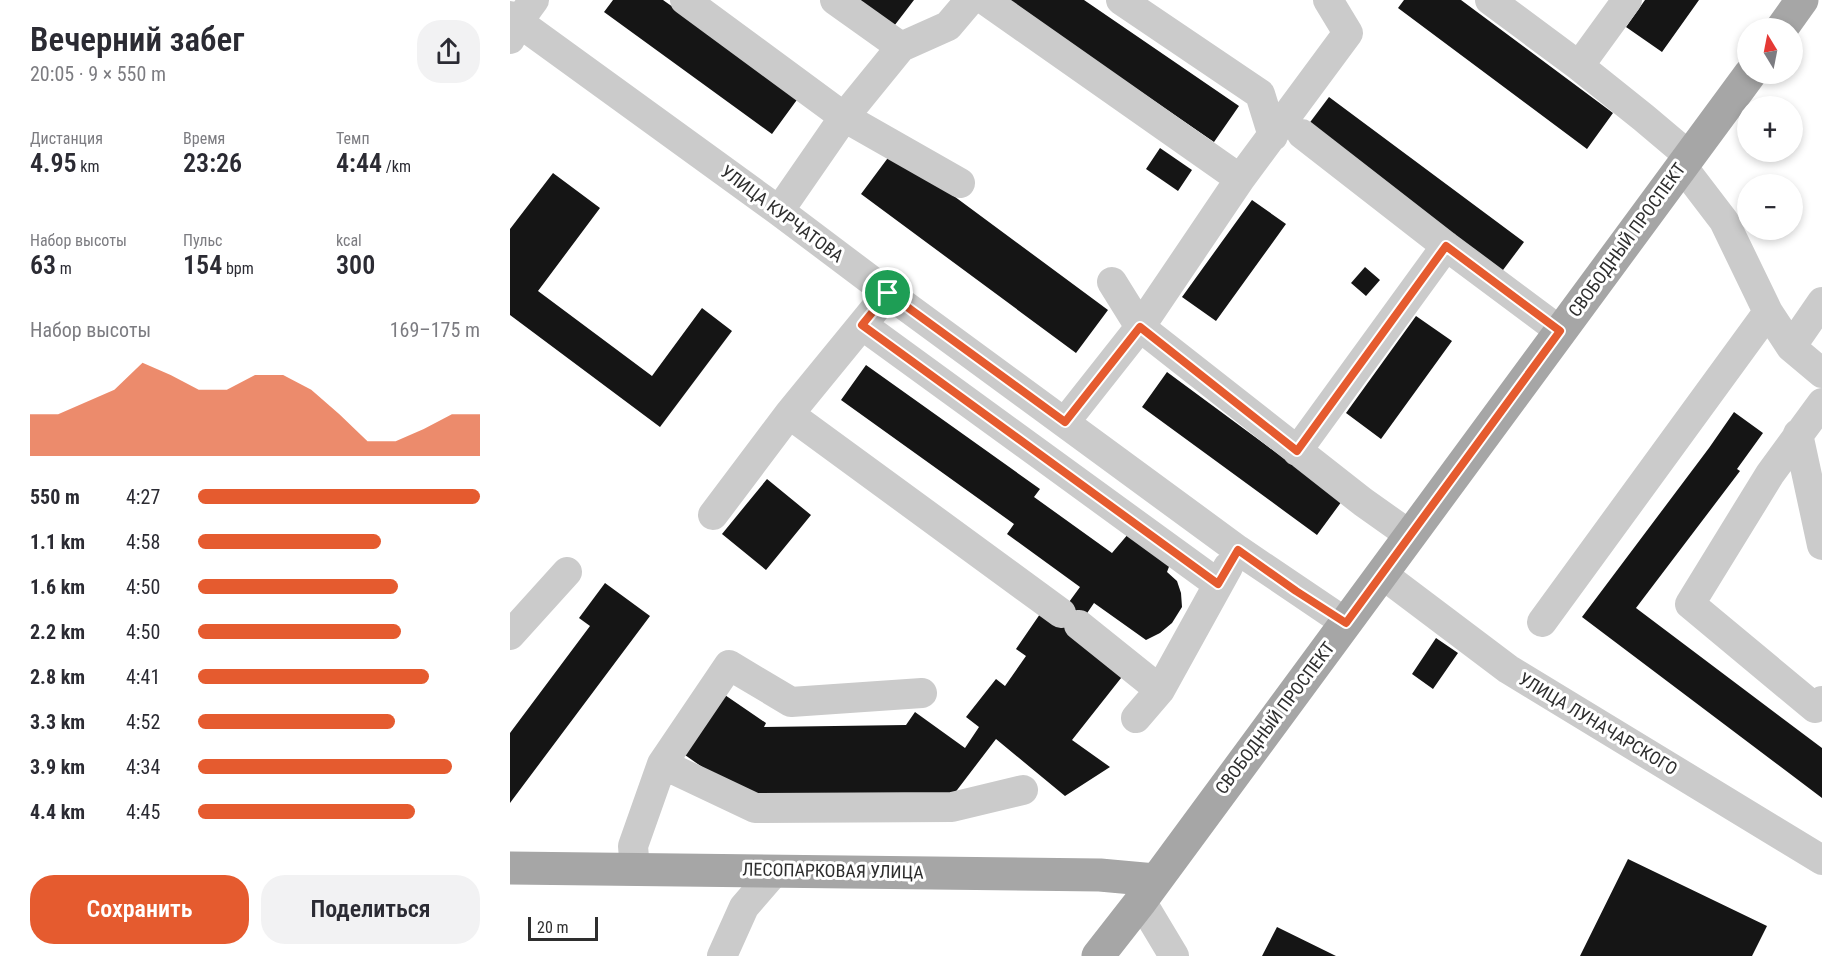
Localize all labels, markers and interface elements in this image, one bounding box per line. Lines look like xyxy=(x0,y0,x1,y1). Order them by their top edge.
north arrow xyxy=(1737,18,1803,84)
map controls xyxy=(1737,18,1803,240)
text: Вечерний забег xyxy=(30,20,244,59)
button: share xyxy=(417,20,480,83)
text: 20:05 · 9 × 550 m xyxy=(30,62,166,86)
button: + xyxy=(1737,96,1803,162)
text: Дистанция xyxy=(30,129,103,148)
text: Время xyxy=(183,129,225,148)
text: Темп xyxy=(336,129,370,148)
text: 4.95 xyxy=(30,148,77,178)
text: 23:26 xyxy=(183,148,242,178)
text: 4:44 xyxy=(336,148,382,178)
text: km xyxy=(77,157,100,176)
text: /km xyxy=(382,157,411,176)
street label: СВОБОДНЫЙ ПРОСПЕКТ xyxy=(1564,159,1689,321)
street label: УЛИЦА КУРЧАТОВА xyxy=(717,161,848,267)
button: − xyxy=(1737,174,1803,240)
text: Набор высоты xyxy=(30,231,127,250)
text: Пульс xyxy=(183,231,222,250)
text: kcal xyxy=(336,231,362,250)
text: 63 xyxy=(30,250,56,280)
text: 154 xyxy=(183,250,222,280)
text: 300 xyxy=(336,250,375,280)
text: m xyxy=(56,259,72,278)
text: bpm xyxy=(222,259,254,278)
pin xyxy=(862,267,913,318)
icon: arrive xyxy=(871,276,904,309)
text: Набор высоты xyxy=(30,318,151,342)
text: 169–175 m xyxy=(390,318,480,342)
text: 550 m xyxy=(30,485,80,509)
text: 4:27 xyxy=(126,485,160,509)
text: 1.1 km xyxy=(30,530,85,554)
text: 4:58 xyxy=(126,530,160,554)
text: 1.6 km xyxy=(30,575,85,599)
text: 4:50 xyxy=(126,575,160,599)
text: 2.2 km xyxy=(30,620,85,644)
text: 4:50 xyxy=(126,620,160,644)
street label: СВОБОДНЫЙ ПРОСПЕКТ xyxy=(1211,638,1339,798)
text: 2.8 km xyxy=(30,665,85,689)
text: 4:41 xyxy=(126,665,160,689)
street label: УЛИЦА ЛУНАЧАРСКОГО xyxy=(1515,668,1681,779)
text: 3.3 km xyxy=(30,710,85,734)
text: 4:52 xyxy=(126,710,160,734)
text: 3.9 km xyxy=(30,755,85,779)
text: 4:34 xyxy=(126,755,160,779)
text: 4.4 km xyxy=(30,800,85,824)
text: 4:45 xyxy=(126,800,160,824)
street label: ЛЕСОПАРКОВАЯ УЛИЦА xyxy=(742,858,924,883)
button: Сохранить xyxy=(30,875,249,944)
button: Поделиться xyxy=(261,875,480,944)
scale bar xyxy=(528,914,598,942)
text: 20 m xyxy=(537,918,569,937)

